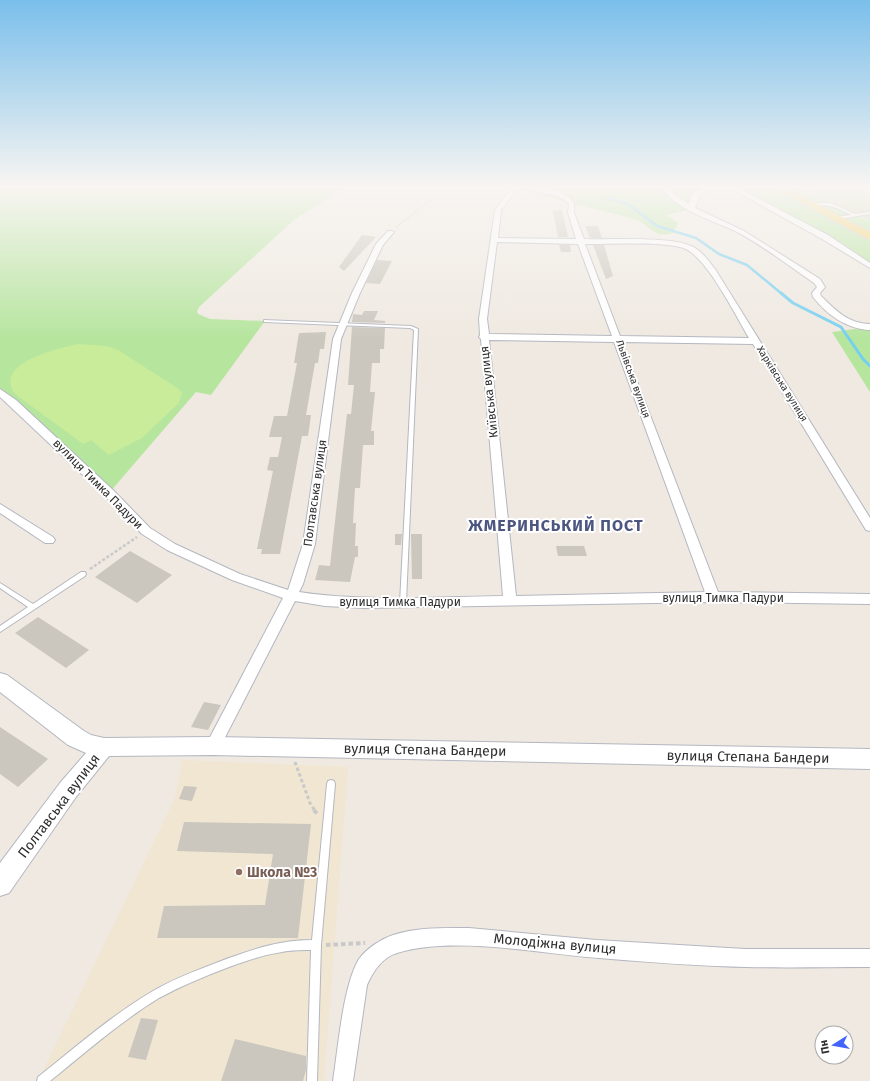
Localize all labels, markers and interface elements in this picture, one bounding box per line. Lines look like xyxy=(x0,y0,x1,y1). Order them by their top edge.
street label: Львівська вулиця xyxy=(613,338,654,420)
street label: Харківська вулиця xyxy=(754,343,811,424)
street label: Київська вулиця xyxy=(477,345,501,439)
street label: вулиця Тимка Падури xyxy=(50,436,146,532)
street label: Полтавська вулиця xyxy=(301,439,329,547)
district label: ЖМЕРИНСЬКИЙ ПОСТ xyxy=(467,516,644,535)
street label: вулиця Тимка Падури xyxy=(662,591,784,605)
street label: вулиця Тимка Падури xyxy=(339,595,461,609)
street label: вулиця Степана Бандери xyxy=(343,740,507,760)
street label: вулиця Степана Бандери xyxy=(666,747,830,767)
street label: Полтавська вулиця xyxy=(14,751,104,861)
place label: Школа №3 xyxy=(247,864,317,881)
marker: Школа №3 xyxy=(234,867,244,877)
street label: Молодіжна вулиця xyxy=(493,930,617,958)
north arrow xyxy=(814,1025,854,1065)
text: Пн xyxy=(817,1039,832,1055)

